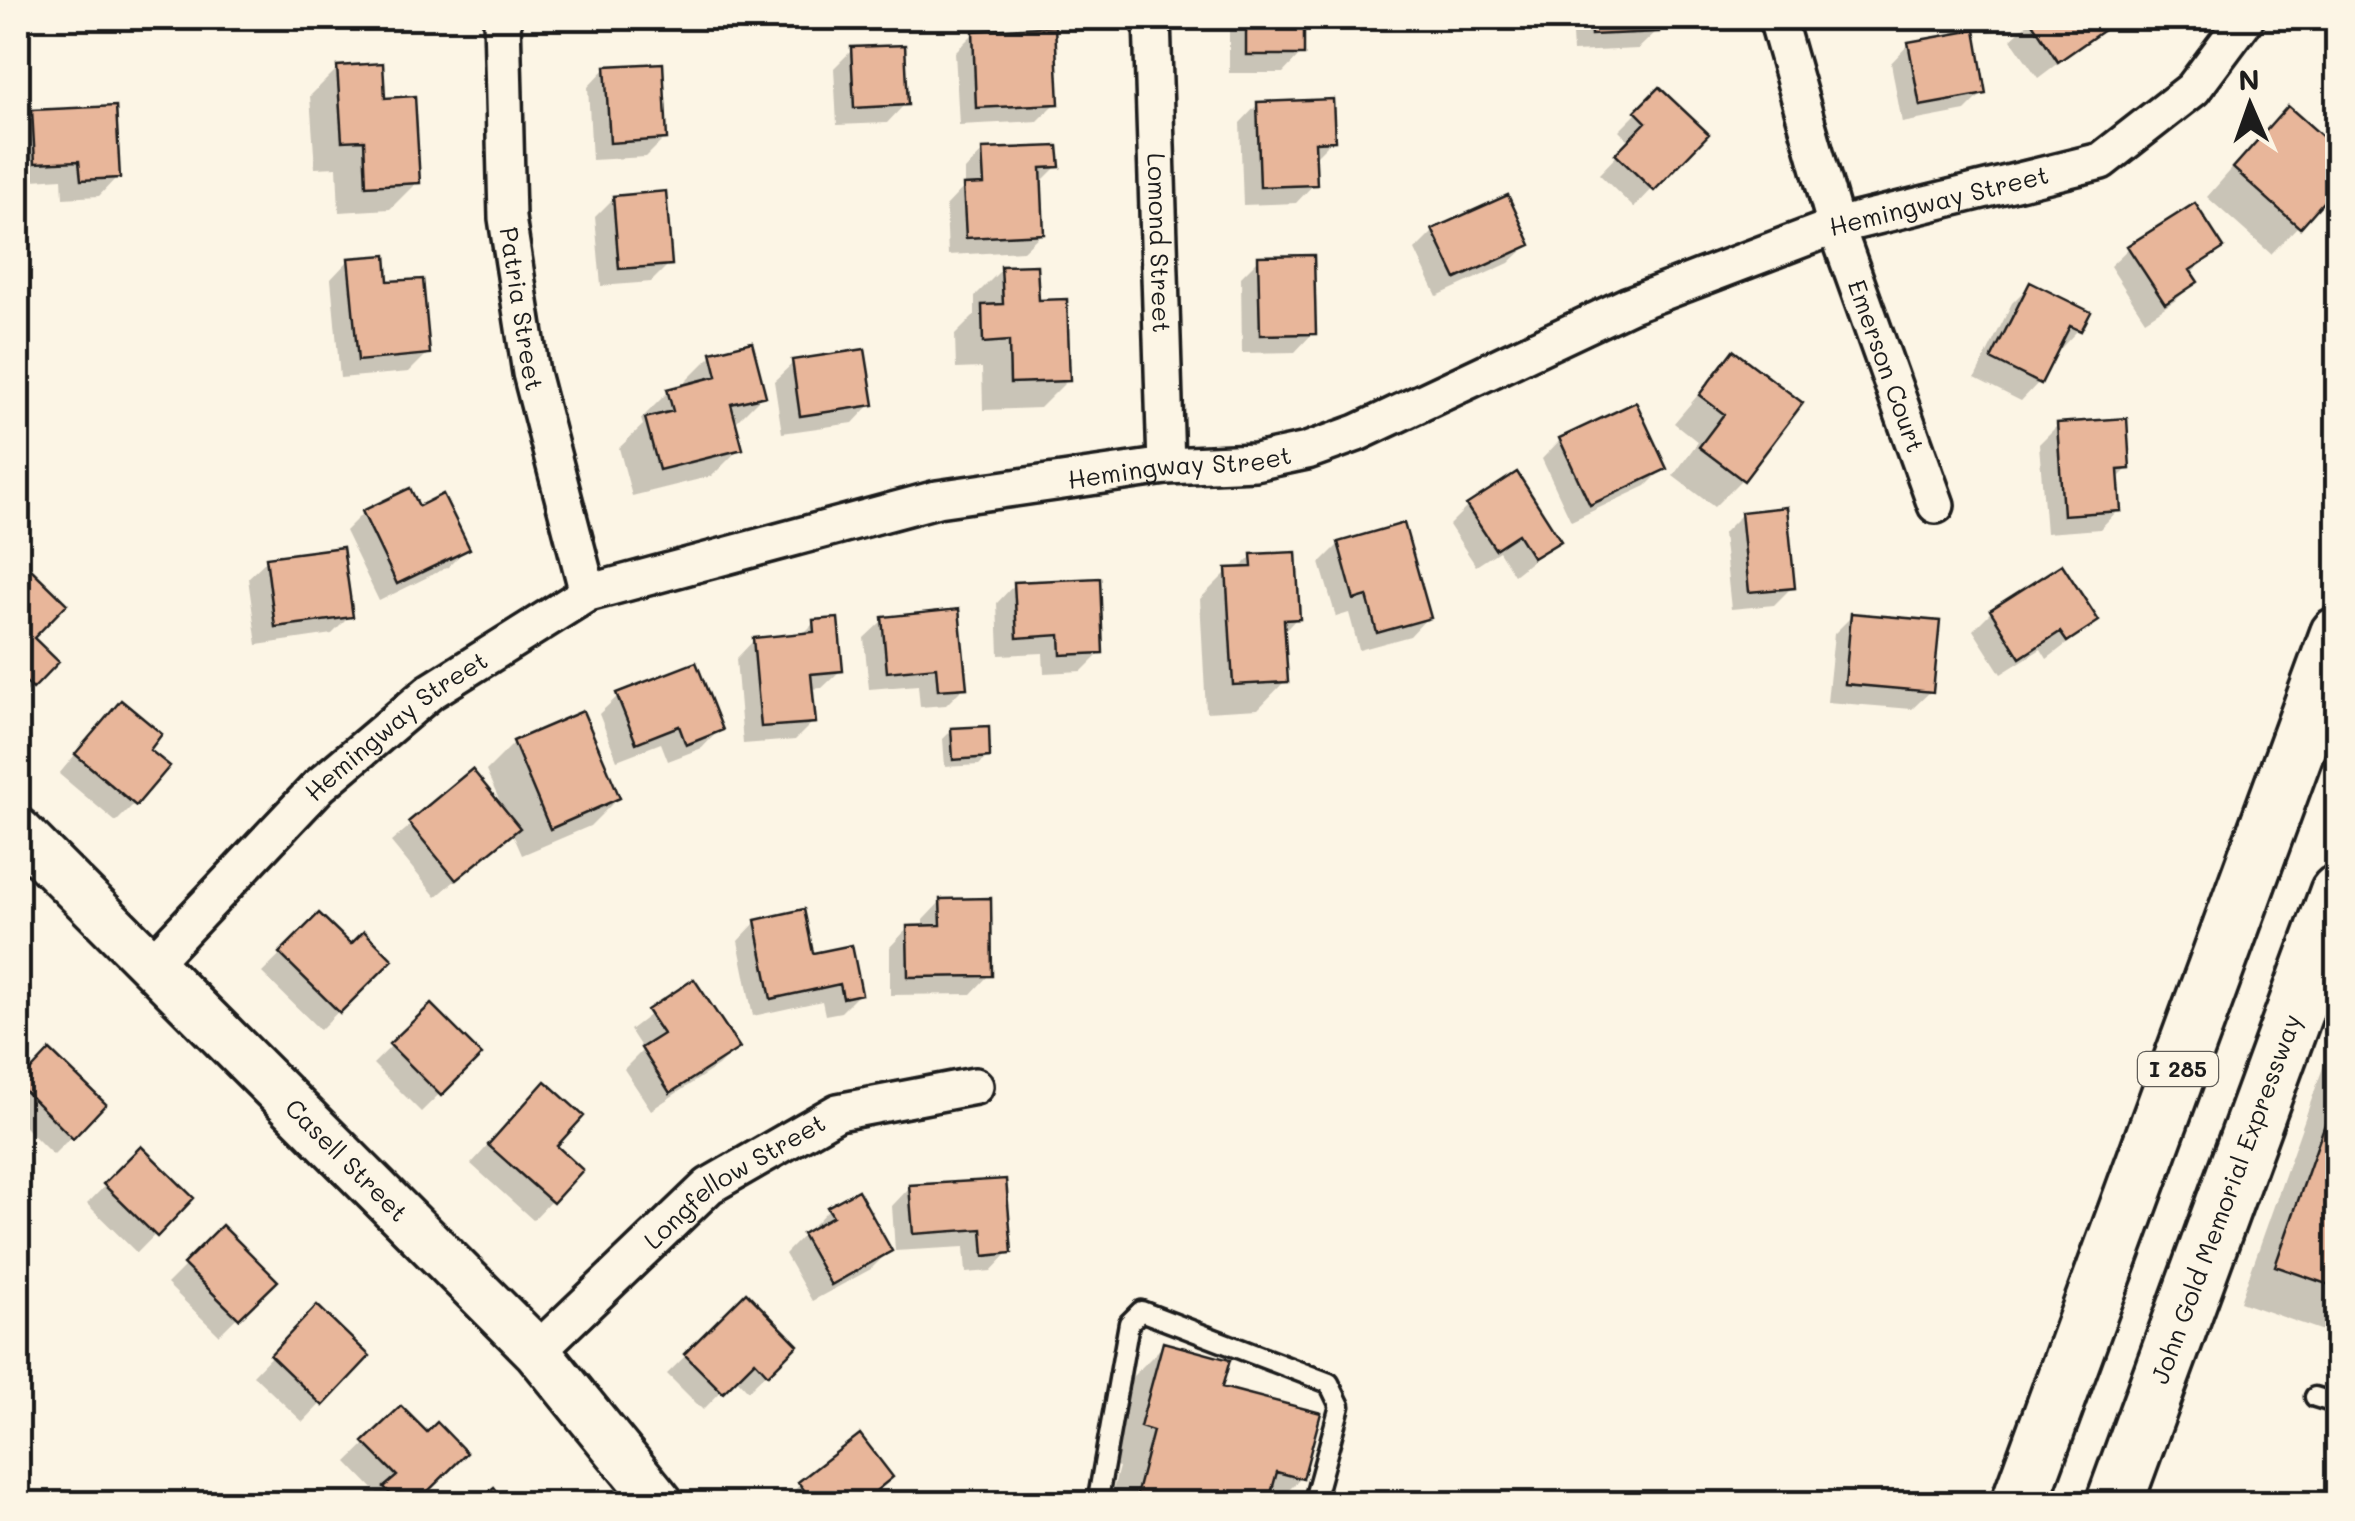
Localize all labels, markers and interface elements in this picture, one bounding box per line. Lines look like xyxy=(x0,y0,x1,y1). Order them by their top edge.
north arrow xyxy=(2200,55,2300,155)
text: N xyxy=(2238,61,2260,97)
street label: Lomond Street xyxy=(1141,152,1179,333)
street label: Hemingway Street xyxy=(1825,157,2052,242)
street label: Patria Street xyxy=(494,225,552,394)
street label: Emerson Court xyxy=(1842,275,1933,456)
street label: Hemingway Street xyxy=(1065,438,1294,495)
street label: Hemingway Street xyxy=(297,643,493,807)
street label: John Gold Memorial Expressway xyxy=(2143,1009,2308,1388)
road number: I 285 xyxy=(2138,1052,2218,1086)
street label: Casell Street xyxy=(279,1091,415,1228)
street label: Longfellow Street xyxy=(636,1106,831,1255)

